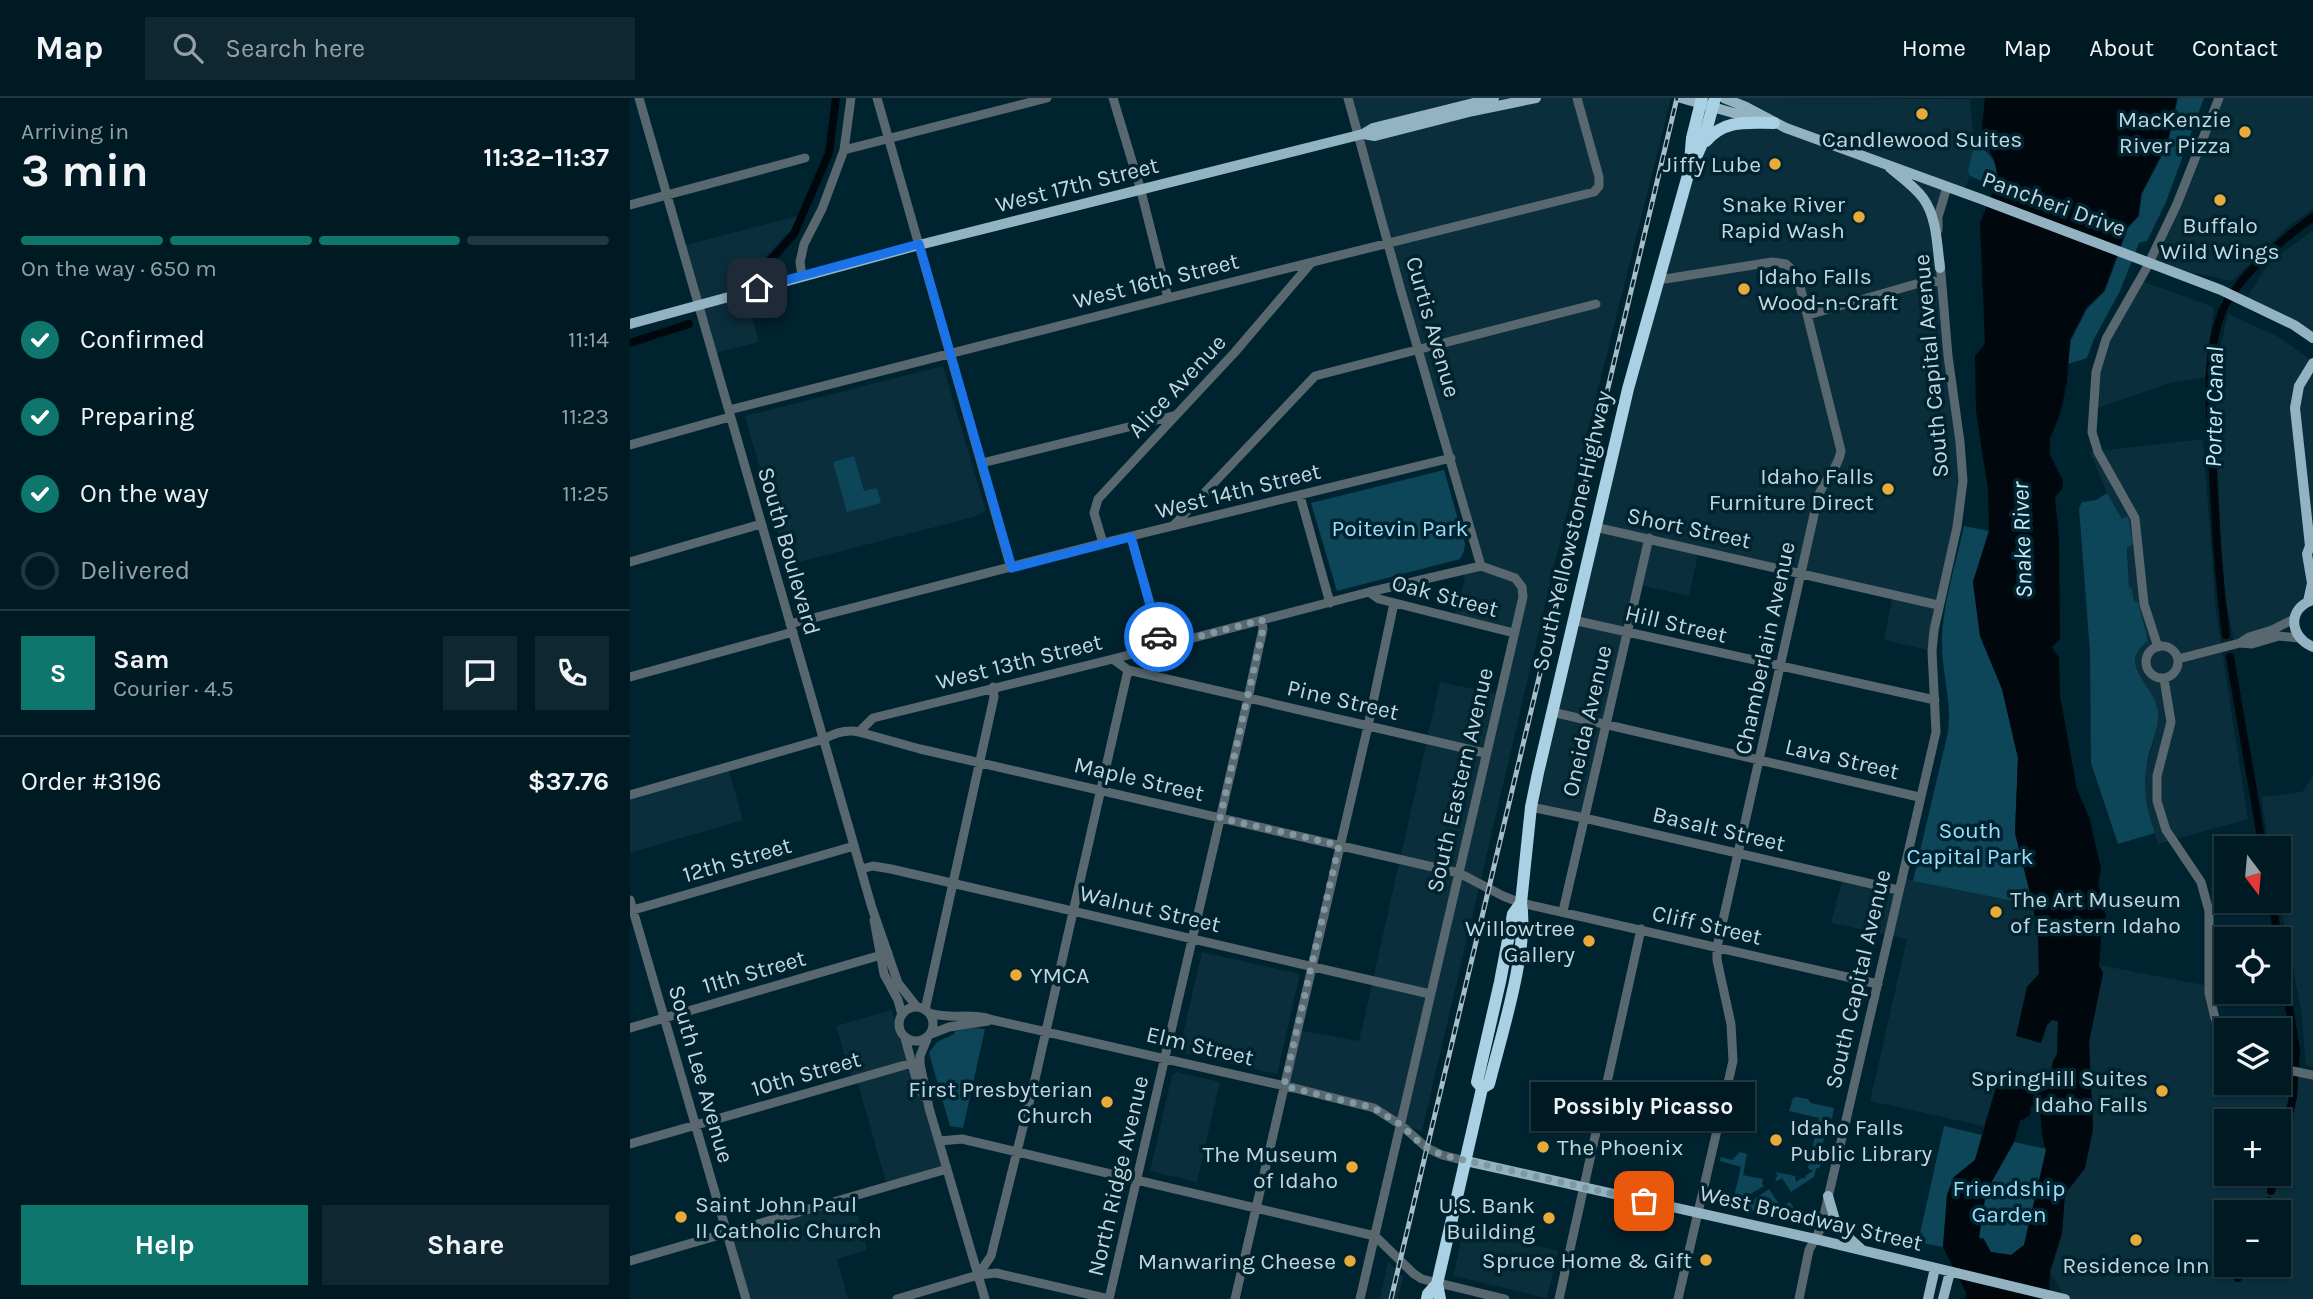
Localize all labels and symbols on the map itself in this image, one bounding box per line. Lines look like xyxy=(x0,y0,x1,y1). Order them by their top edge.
marker: Candlewood Suites xyxy=(1914,106,1930,122)
place label: MacKenzie River Pizza xyxy=(2118,106,2231,159)
marker: MacKenzie River Pizza xyxy=(2237,124,2253,140)
place label: Candlewood Suites xyxy=(1822,126,2022,153)
place label: Jiffy Lube xyxy=(1663,151,1761,178)
street label: West 17th Street xyxy=(993,152,1162,218)
marker: Jiffy Lube xyxy=(1767,156,1783,172)
street label: Pancheri Drive xyxy=(1978,165,2130,243)
place label: Snake River Rapid Wash xyxy=(1720,191,1846,244)
marker: Buffalo Wild Wings xyxy=(2212,192,2228,208)
marker: Snake River Rapid Wash xyxy=(1851,209,1867,225)
place label: Buffalo Wild Wings xyxy=(2160,212,2280,265)
street label: West 16th Street xyxy=(1070,247,1242,315)
street label: South Capital Avenue xyxy=(1908,253,1954,479)
street label: Curtis Avenue xyxy=(1400,254,1466,400)
pin xyxy=(727,258,787,318)
place label: Idaho Falls Wood-n-Craft xyxy=(1758,263,1898,316)
marker: Idaho Falls Wood-n-Craft xyxy=(1736,281,1752,297)
street label: Alice Avenue xyxy=(1122,329,1232,443)
water label: Porter Canal xyxy=(2199,346,2229,468)
street label: South Yellowstone Highway xyxy=(1527,388,1618,674)
street label: West 14th Street xyxy=(1153,457,1324,525)
place label: Idaho Falls Furniture Direct xyxy=(1709,463,1874,516)
street label: South Boulevard xyxy=(752,464,826,638)
marker: Idaho Falls Furniture Direct xyxy=(1880,481,1896,497)
water label: Snake River xyxy=(2006,481,2038,599)
street label: Short Street xyxy=(1625,502,1754,554)
park label: Poitevin Park xyxy=(1331,515,1469,542)
street label: Chamberlain Avenue xyxy=(1729,539,1801,757)
street label: Oak Street xyxy=(1389,569,1502,623)
street label: Hill Street xyxy=(1622,599,1730,649)
courier xyxy=(1124,602,1194,672)
street label: West 13th Street xyxy=(933,628,1105,696)
street label: Oneida Avenue xyxy=(1556,643,1618,799)
street label: South Eastern Avenue xyxy=(1421,665,1499,895)
street label: Pine Street xyxy=(1284,674,1402,726)
street label: Lava Street xyxy=(1782,733,1902,785)
street label: Maple Street xyxy=(1071,751,1207,807)
street label: Basalt Street xyxy=(1650,801,1788,857)
park label: South Capital Park xyxy=(1907,817,2034,870)
street label: 12th Street xyxy=(679,831,795,888)
north arrow xyxy=(2214,836,2291,914)
street label: South Capital Avenue xyxy=(1820,867,1896,1091)
street label: Walnut Street xyxy=(1077,880,1224,938)
place label: The Art Museum of Eastern Idaho xyxy=(2010,886,2181,939)
street label: Cliff Street xyxy=(1650,899,1765,951)
marker: The Art Museum of Eastern Idaho xyxy=(1988,904,2004,920)
place label: Willowtree Gallery xyxy=(1465,915,1575,968)
marker: Willowtree Gallery xyxy=(1581,933,1597,949)
street label: 11th Street xyxy=(699,944,809,1000)
place label: YMCA xyxy=(1030,962,1089,989)
marker: YMCA xyxy=(1008,967,1024,983)
street label: South Lee Avenue xyxy=(663,982,739,1166)
street label: Elm Street xyxy=(1144,1021,1257,1072)
street label: 10th Street xyxy=(748,1045,864,1102)
place label: SpringHill Suites Idaho Falls xyxy=(1971,1065,2148,1118)
street label: North Ridge Avenue xyxy=(1082,1073,1154,1279)
place label: First Presbyterian Church xyxy=(908,1076,1093,1129)
callout: Possibly Picasso xyxy=(1532,1082,1756,1131)
marker: SpringHill Suites Idaho Falls xyxy=(2154,1083,2170,1099)
marker: First Presbyterian Church xyxy=(1099,1094,1115,1110)
place label: Idaho Falls Public Library xyxy=(1790,1114,1932,1167)
marker: Idaho Falls Public Library xyxy=(1768,1132,1784,1148)
place label: The Phoenix xyxy=(1557,1134,1683,1161)
marker: The Phoenix xyxy=(1535,1139,1551,1155)
place label: The Museum of Idaho xyxy=(1203,1141,1338,1194)
marker: The Museum of Idaho xyxy=(1344,1159,1360,1175)
pin xyxy=(1614,1171,1674,1231)
park label: Friendship Garden xyxy=(1953,1175,2065,1228)
street label: West Broadway Street xyxy=(1697,1179,1925,1257)
place label: Saint John Paul II Catholic Church xyxy=(695,1191,882,1244)
place label: U.S. Bank Building xyxy=(1439,1192,1535,1245)
marker: Saint John Paul II Catholic Church xyxy=(673,1209,689,1225)
marker: U.S. Bank Building xyxy=(1541,1210,1557,1226)
marker: Residence Inn xyxy=(2128,1232,2144,1248)
place label: Spruce Home & Gift xyxy=(1482,1247,1692,1274)
place label: Manwaring Cheese xyxy=(1138,1248,1336,1275)
marker: Spruce Home & Gift xyxy=(1698,1252,1714,1268)
place label: Residence Inn xyxy=(2062,1252,2210,1279)
marker: Manwaring Cheese xyxy=(1342,1253,1358,1269)

